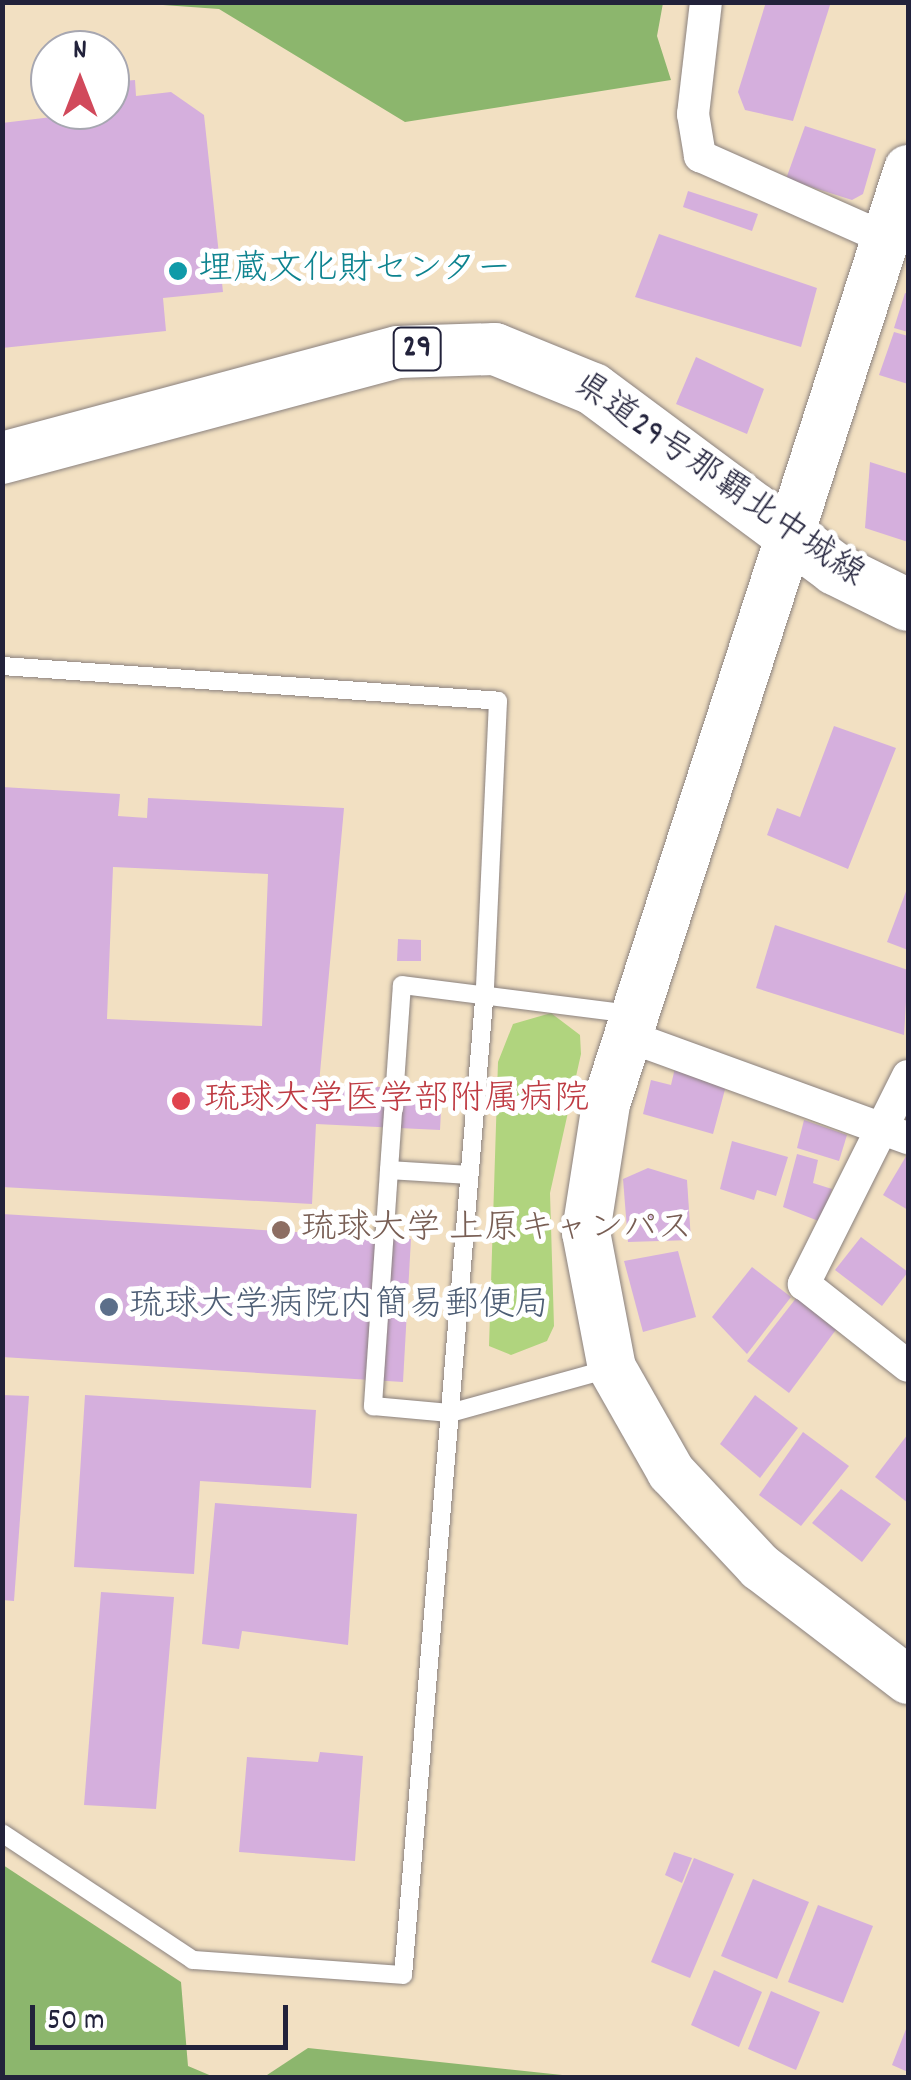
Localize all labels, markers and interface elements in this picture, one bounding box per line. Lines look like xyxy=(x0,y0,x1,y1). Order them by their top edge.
north arrow xyxy=(30,30,130,130)
text: N xyxy=(73,32,87,72)
place label: 埋蔵文化財センター xyxy=(198,250,513,292)
marker: 埋蔵文化財センター xyxy=(167,260,189,282)
road number: 29 xyxy=(392,322,442,376)
street label: 県道29号那覇北中城線 xyxy=(564,364,872,598)
place label: 琉球大学医学部附属病院 xyxy=(204,1080,589,1122)
marker: 琉球大学医学部附属病院 xyxy=(168,1088,194,1114)
place label: 琉球大学 上原キャンパス xyxy=(301,1209,694,1251)
marker: 琉球大学 上原キャンパス xyxy=(270,1219,292,1241)
place label: 琉球大学病院内簡易郵便局 xyxy=(129,1286,549,1328)
marker: 琉球大学病院内簡易郵便局 xyxy=(98,1296,120,1318)
scale bar xyxy=(35,1985,292,2047)
text: 50 m xyxy=(47,2001,105,2044)

